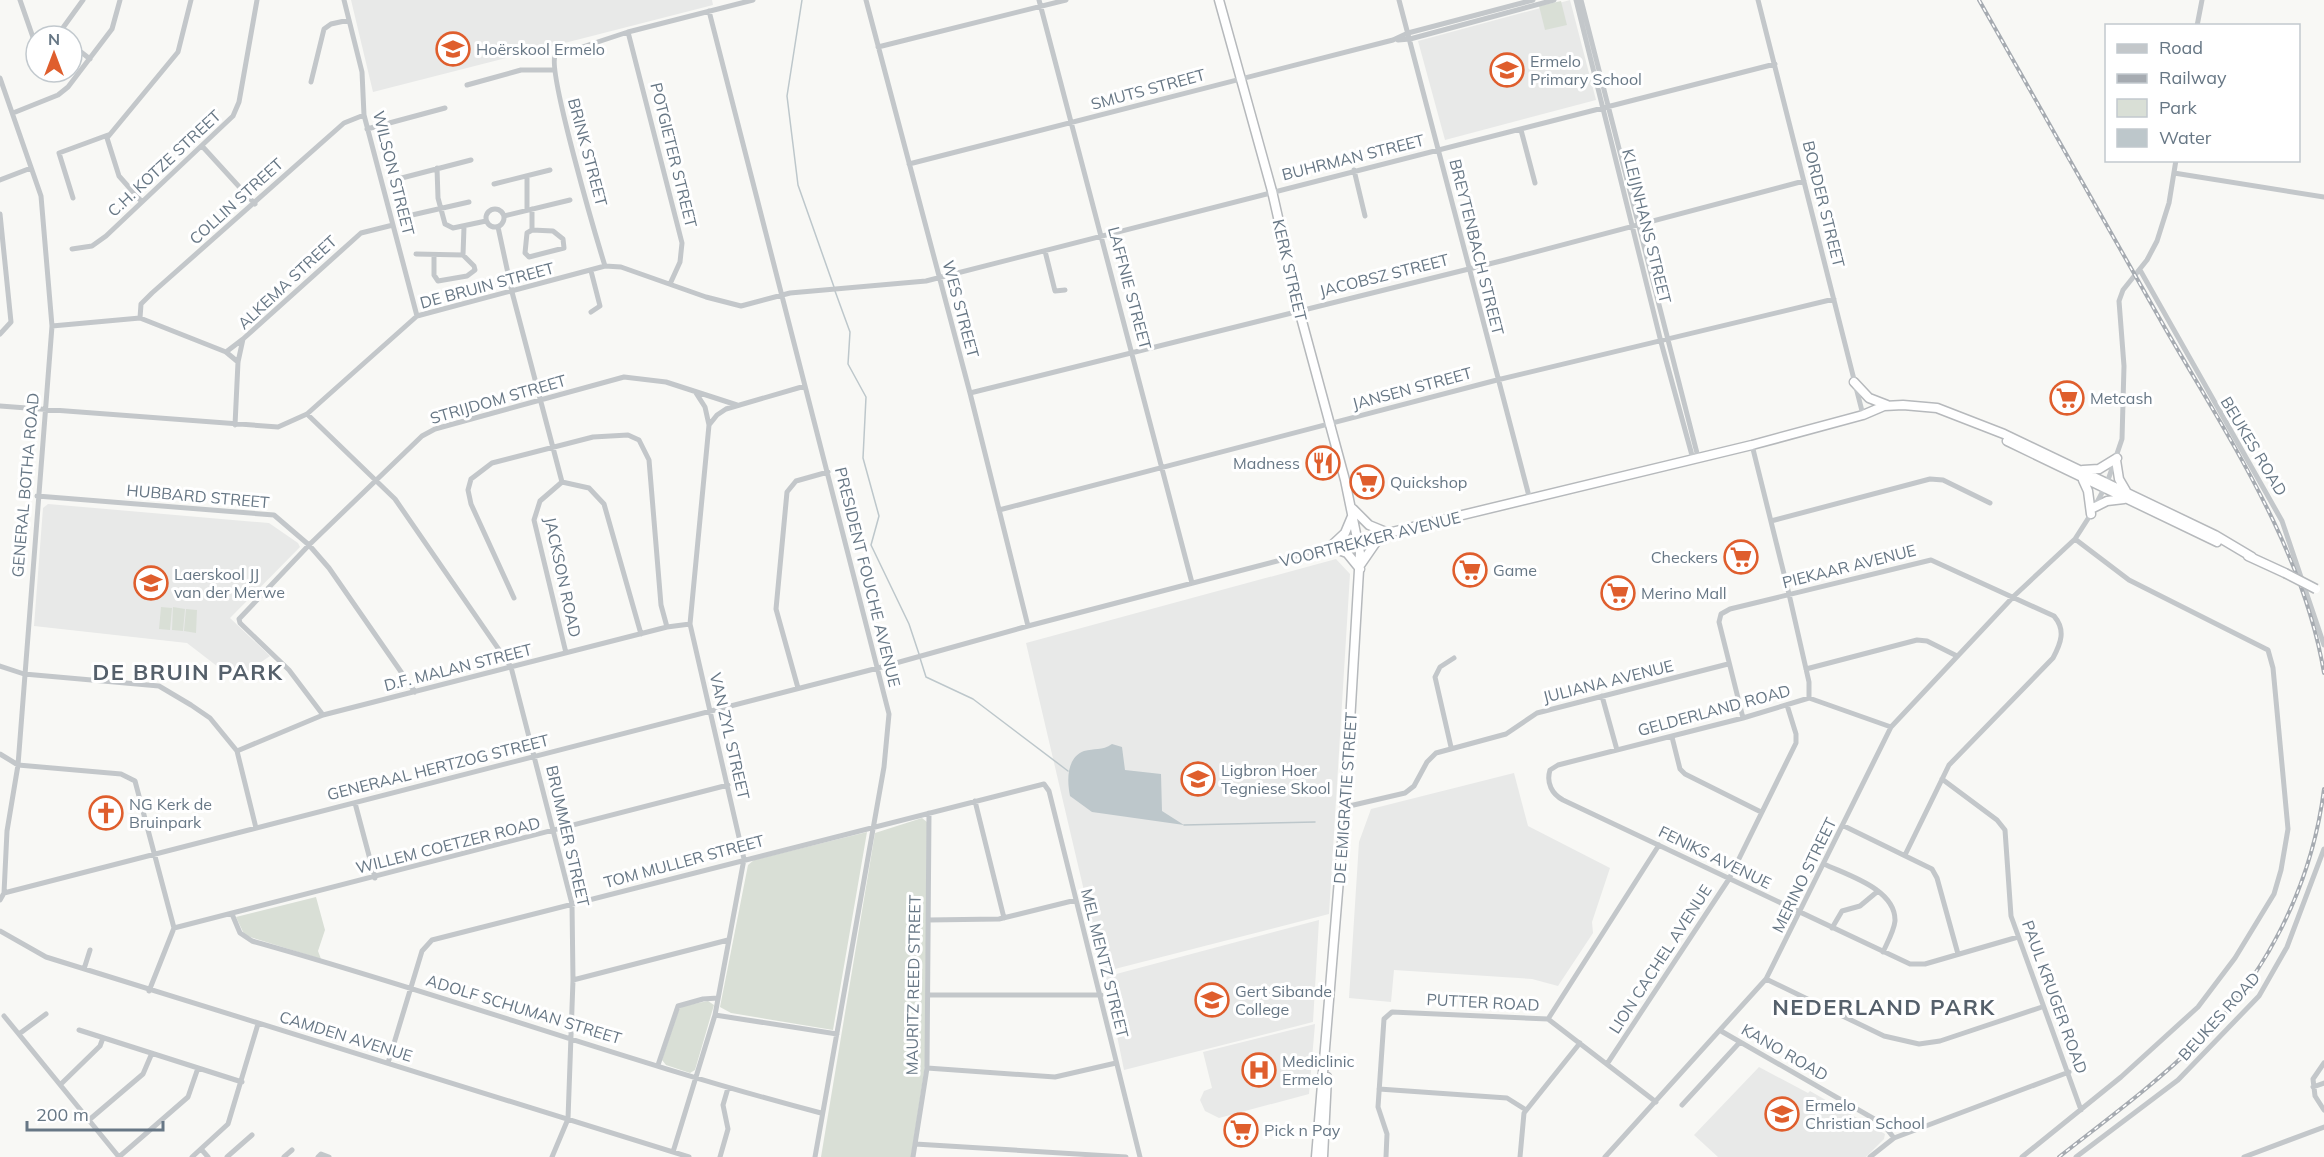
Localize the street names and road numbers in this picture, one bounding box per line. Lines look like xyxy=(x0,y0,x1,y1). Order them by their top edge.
street label: SMUTS STREET xyxy=(1089,64,1208,114)
street label: POTGIETER STREET xyxy=(646,80,702,230)
street label: BRINK STREET xyxy=(564,96,612,209)
street label: C.H. KOTZE STREET xyxy=(103,105,225,221)
street label: WILSON STREET xyxy=(369,109,419,238)
street label: BUHRMAN STREET xyxy=(1280,130,1427,184)
street label: BORDER STREET xyxy=(1799,139,1849,270)
street label: KLEIJNHANS STREET xyxy=(1618,147,1676,306)
street label: COLLIN STREET xyxy=(185,153,287,248)
street label: BREYTENBACH STREET xyxy=(1445,157,1509,337)
street label: KERK STREET xyxy=(1269,217,1311,323)
street label: LAFFNIE STREET xyxy=(1104,224,1156,352)
street label: ALKEMA STREET xyxy=(233,231,341,333)
street label: JACOBSZ STREET xyxy=(1317,249,1451,301)
street label: DE BRUIN STREET xyxy=(418,257,557,313)
street label: WES STREET xyxy=(938,258,984,360)
street label: JANSEN STREET xyxy=(1350,362,1474,414)
street label: STRIJDOM STREET xyxy=(428,370,569,428)
street label: GENERAL BOTHA ROAD xyxy=(7,392,43,578)
street label: BEUKES ROAD xyxy=(2216,393,2292,499)
street label: PRESIDENT FOUCHE AVENUE xyxy=(831,465,905,689)
street label: HUBBARD STREET xyxy=(126,480,271,512)
street label: VOORTREKKER AVENUE xyxy=(1277,507,1463,571)
street label: JACKSON ROAD xyxy=(540,515,586,639)
street label: PIEKAAR AVENUE xyxy=(1780,540,1918,592)
street label: D.F. MALAN STREET xyxy=(382,639,534,695)
street label: JULIANA AVENUE xyxy=(1541,655,1675,707)
street label: VAN ZYL STREET xyxy=(706,671,754,802)
street label: GELDERLAND ROAD xyxy=(1635,680,1793,740)
street label: DE EMIGRATIE STREET xyxy=(1329,711,1361,885)
street label: GENERAAL HERTZOG STREET xyxy=(325,730,551,804)
street label: BRUMMER STREET xyxy=(542,763,594,909)
street label: WILLEM COETZER ROAD xyxy=(354,812,542,878)
street label: MERINO STREET xyxy=(1767,814,1841,936)
street label: FENIKS AVENUE xyxy=(1655,821,1775,893)
street label: TOM MULLER STREET xyxy=(601,830,767,892)
street label: LION CACHEL AVENUE xyxy=(1604,881,1716,1037)
street label: MEL MENTZ STREET xyxy=(1077,886,1133,1040)
street label: MAURITZ REED STREET xyxy=(901,894,925,1075)
street label: PAUL KRUGER ROAD xyxy=(2018,918,2092,1076)
street label: BEUKES ROAD xyxy=(2174,968,2264,1064)
street label: ADOLF SCHUMAN STREET xyxy=(424,970,624,1048)
street label: PUTTER ROAD xyxy=(1426,989,1540,1015)
street label: CAMDEN AVENUE xyxy=(277,1006,415,1066)
street label: KANO ROAD xyxy=(1738,1019,1832,1085)

